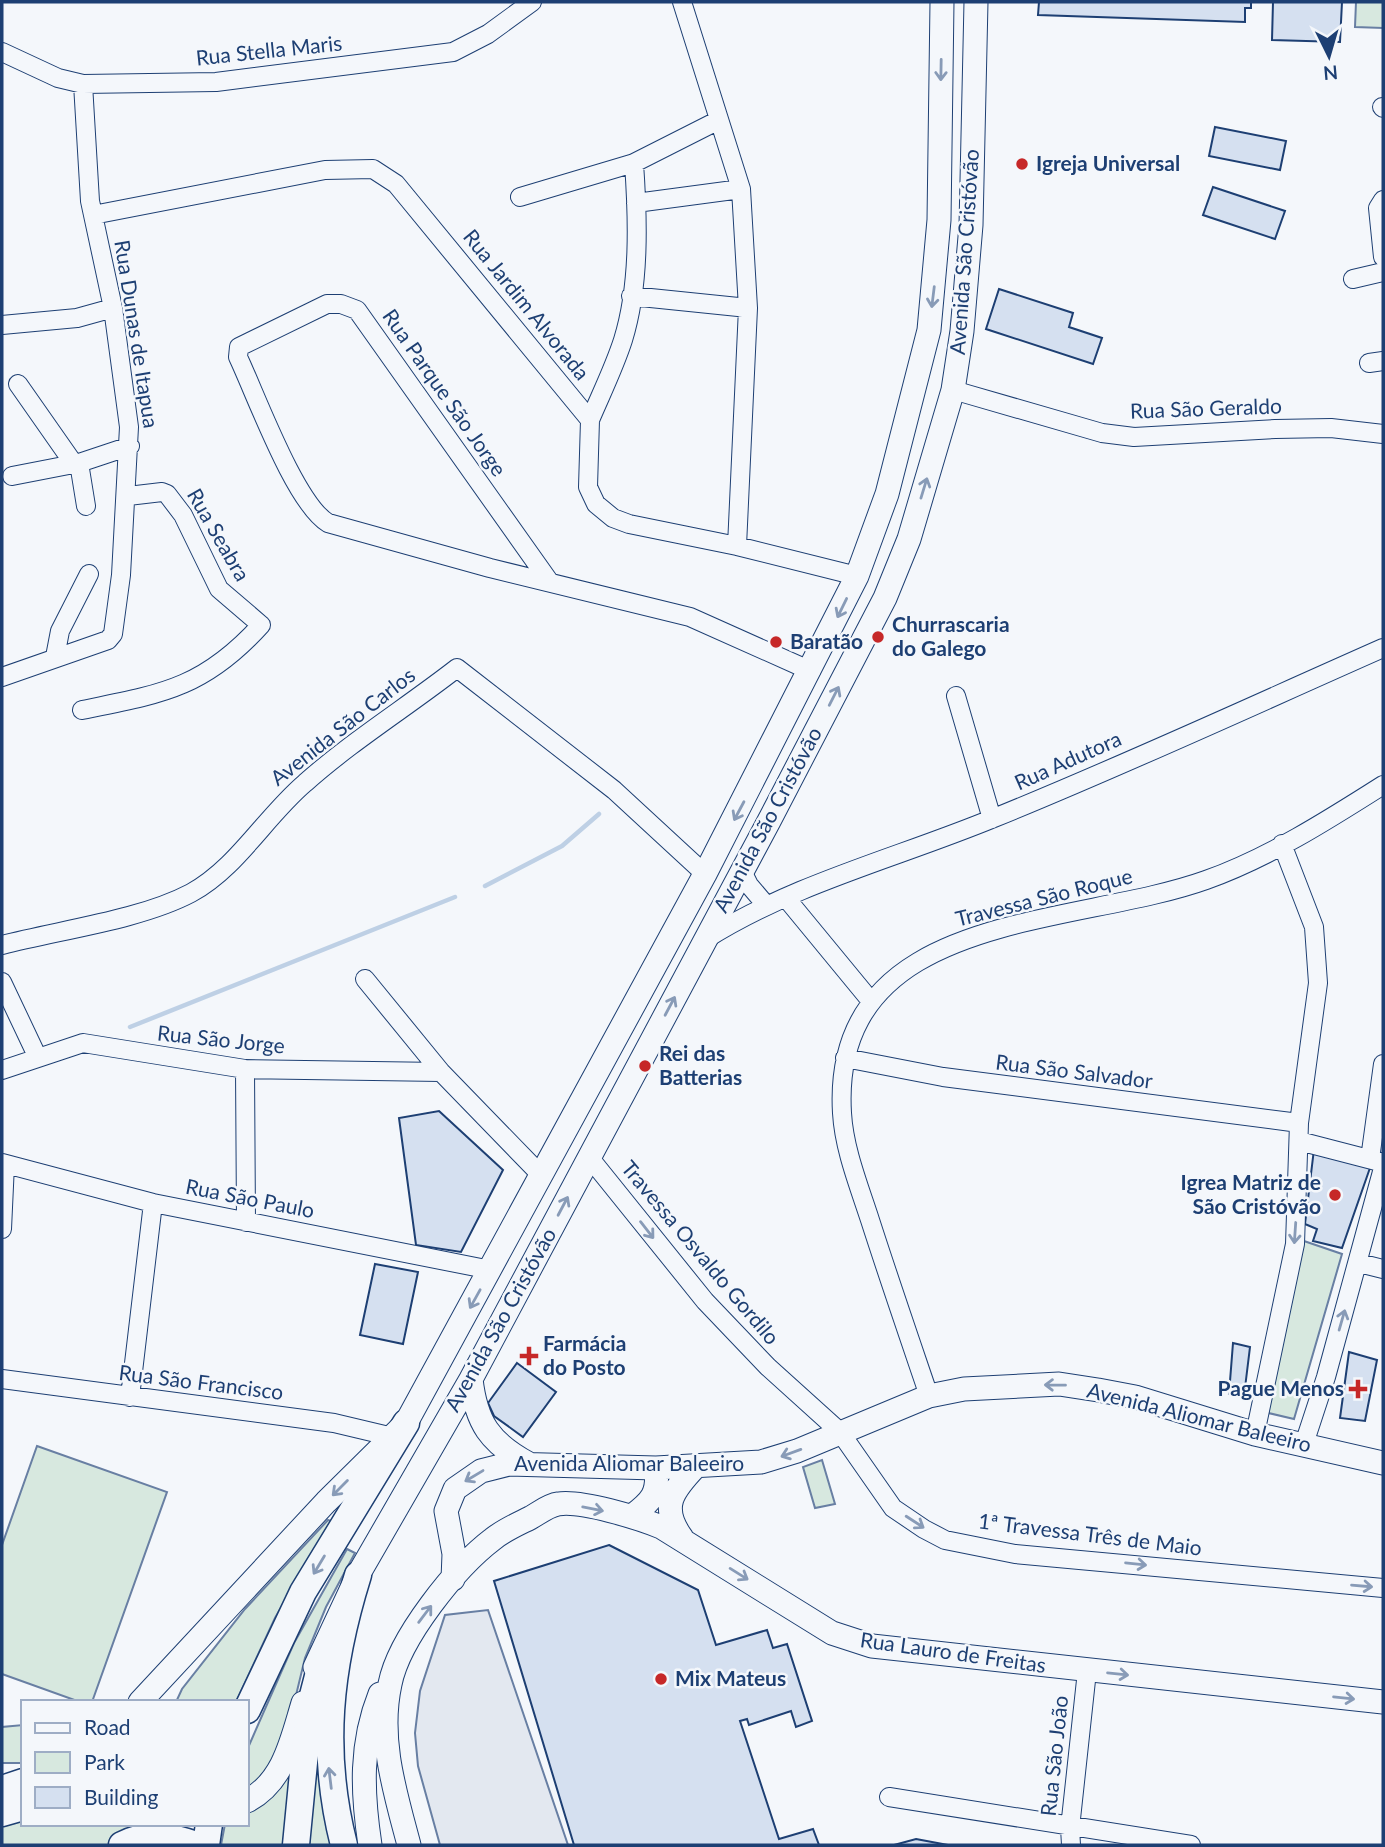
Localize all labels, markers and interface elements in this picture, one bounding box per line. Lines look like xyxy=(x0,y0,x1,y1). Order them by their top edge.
north arrow xyxy=(1294,21,1364,91)
street label: Rua Stella Maris xyxy=(195,29,343,70)
one-way arrow xyxy=(934,58,948,81)
text: N xyxy=(1322,61,1339,86)
street label: Avenida São Cristóvão xyxy=(944,148,983,356)
place label: Igreja Universal xyxy=(1036,150,1180,175)
marker: Igreja Universal xyxy=(1014,156,1030,172)
street label: Rua Jardim Alvorada xyxy=(459,224,595,384)
street label: Rua Dunas de Itapua xyxy=(110,238,165,430)
one-way arrow xyxy=(927,285,940,308)
street label: Rua Parque São Jorge xyxy=(378,304,512,480)
street label: Rua São Geraldo xyxy=(1130,392,1282,423)
one-way arrow xyxy=(918,477,931,499)
street label: Rua Seabra xyxy=(183,483,256,585)
one-way arrow xyxy=(834,597,848,618)
place label: Churrascaria do Galego xyxy=(892,611,1010,660)
place label: Baratão xyxy=(790,628,863,653)
marker: Churrascaria do Galego xyxy=(870,629,886,645)
marker: Baratão xyxy=(768,634,784,650)
street label: Avenida São Carlos xyxy=(265,662,419,790)
one-way arrow xyxy=(827,687,841,707)
street label: Avenida São Cristóvão xyxy=(707,722,826,916)
street label: Rua Adutora xyxy=(1010,725,1125,794)
one-way arrow xyxy=(731,800,745,821)
street label: Travessa São Roque xyxy=(953,862,1135,931)
one-way arrow xyxy=(663,996,677,1016)
street label: Rua São Jorge xyxy=(156,1019,286,1058)
place label: Rei das Batterias xyxy=(659,1040,742,1089)
street label: Rua São Salvador xyxy=(994,1048,1155,1093)
marker: Rei das Batterias xyxy=(637,1058,653,1074)
street label: Travessa Osvaldo Gordilo xyxy=(617,1155,785,1349)
place label: Igrea Matriz de São Cristóvão xyxy=(1181,1169,1321,1218)
street label: Rua São Paulo xyxy=(184,1173,317,1222)
marker: Igrea Matriz de São Cristóvão xyxy=(1327,1187,1343,1203)
one-way arrow xyxy=(556,1197,570,1217)
one-way arrow xyxy=(639,1220,654,1238)
one-way arrow xyxy=(1288,1222,1301,1244)
street label: Avenida São Cristóvão xyxy=(439,1223,561,1415)
one-way arrow xyxy=(468,1288,481,1309)
one-way arrow xyxy=(1337,1309,1350,1331)
place label: Farmácia do Posto xyxy=(543,1330,626,1379)
marker: Farmácia do Posto xyxy=(521,1348,537,1364)
street label: Rua São Francisco xyxy=(117,1359,285,1404)
place label: Pague Menos xyxy=(1218,1375,1344,1400)
street label: Avenida Aliomar Baleeiro xyxy=(1085,1377,1314,1457)
one-way arrow xyxy=(1044,1379,1067,1392)
marker: Pague Menos xyxy=(1350,1381,1366,1397)
one-way arrow xyxy=(781,1447,803,1460)
street label: Avenida Aliomar Baleeiro xyxy=(514,1450,744,1475)
one-way arrow xyxy=(464,1469,484,1483)
one-way arrow xyxy=(331,1479,348,1496)
one-way arrow xyxy=(582,1502,604,1516)
street label: 1ª Travessa Três de Maio xyxy=(977,1507,1203,1560)
one-way arrow xyxy=(904,1516,924,1530)
one-way arrow xyxy=(312,1554,326,1574)
one-way arrow xyxy=(1124,1557,1147,1570)
one-way arrow xyxy=(729,1568,749,1582)
one-way arrow xyxy=(1350,1580,1373,1593)
one-way arrow xyxy=(418,1606,433,1624)
street label: Rua Lauro de Freitas xyxy=(859,1626,1048,1677)
place label: Mix Mateus xyxy=(675,1665,786,1690)
one-way arrow xyxy=(1106,1668,1128,1681)
marker: Mix Mateus xyxy=(653,1671,669,1687)
one-way arrow xyxy=(1332,1691,1355,1704)
street label: Rua São João xyxy=(1035,1694,1072,1817)
legend xyxy=(21,1700,248,1826)
text: Road xyxy=(84,1714,131,1739)
text: Park xyxy=(84,1749,125,1774)
one-way arrow xyxy=(324,1768,337,1790)
text: Building xyxy=(84,1784,159,1809)

